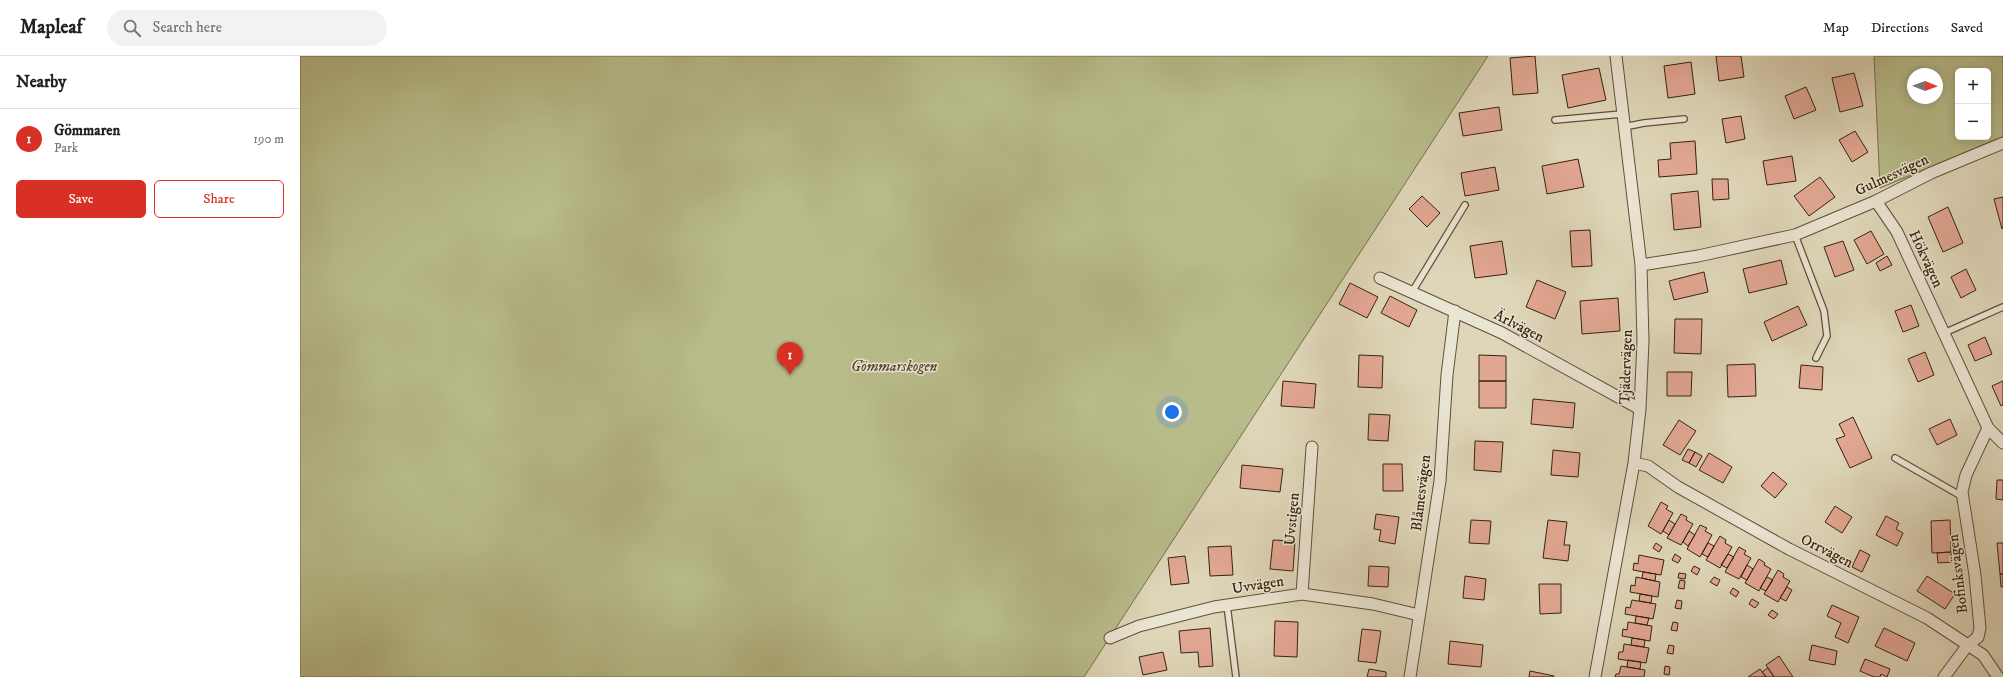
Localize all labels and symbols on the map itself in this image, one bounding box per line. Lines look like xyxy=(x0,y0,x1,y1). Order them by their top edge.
north arrow xyxy=(1907,68,1943,104)
street label: Gulmesvägen xyxy=(1852,150,1932,200)
street label: Hökvägen xyxy=(1904,227,1948,291)
street label: Ärlvägen xyxy=(1491,305,1547,347)
street label: Tjädervägen xyxy=(1615,329,1637,405)
pin: 1 xyxy=(777,342,803,375)
park label: Gömmarskogen xyxy=(851,357,937,376)
your location xyxy=(1162,402,1182,422)
street label: Blåmesvägen xyxy=(1407,453,1435,532)
street label: Uvstigen xyxy=(1280,492,1304,546)
street label: Orrvägen xyxy=(1798,530,1857,572)
street label: Bofinksvägen xyxy=(1944,533,1972,615)
street label: Uvvägen xyxy=(1231,571,1286,598)

